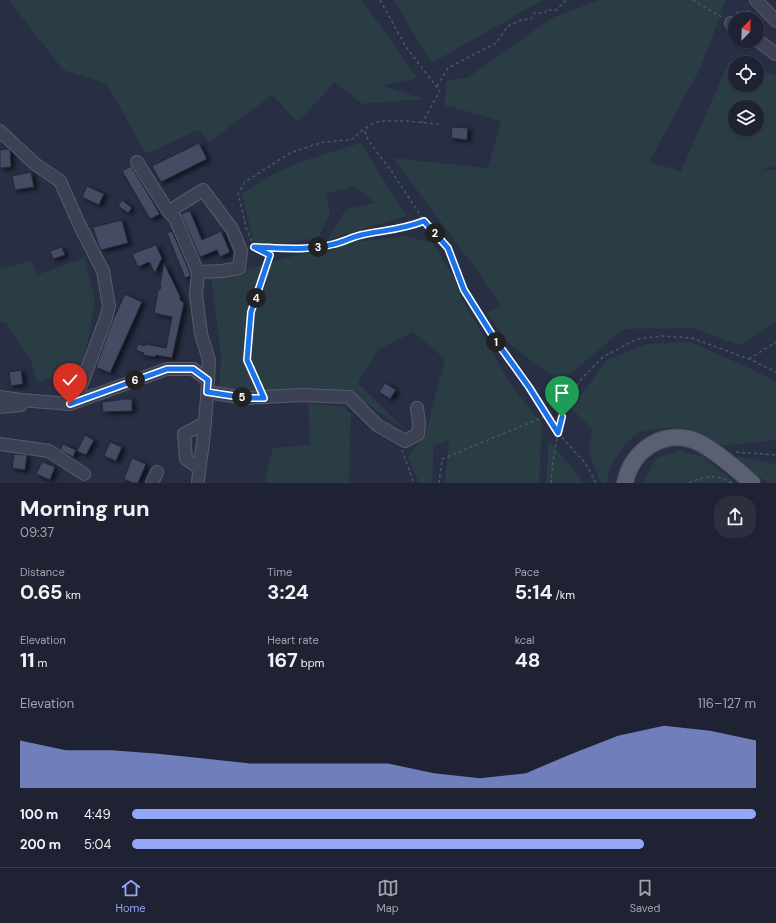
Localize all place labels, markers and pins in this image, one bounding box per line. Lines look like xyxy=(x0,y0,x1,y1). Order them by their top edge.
pin: 2 xyxy=(425,223,445,243)
pin: 3 xyxy=(308,237,328,257)
pin: 4 xyxy=(246,288,266,308)
pin: 1 xyxy=(486,332,506,352)
pin xyxy=(53,363,87,404)
pin: 6 xyxy=(125,370,145,390)
pin xyxy=(545,376,579,417)
pin: 5 xyxy=(232,387,252,407)

